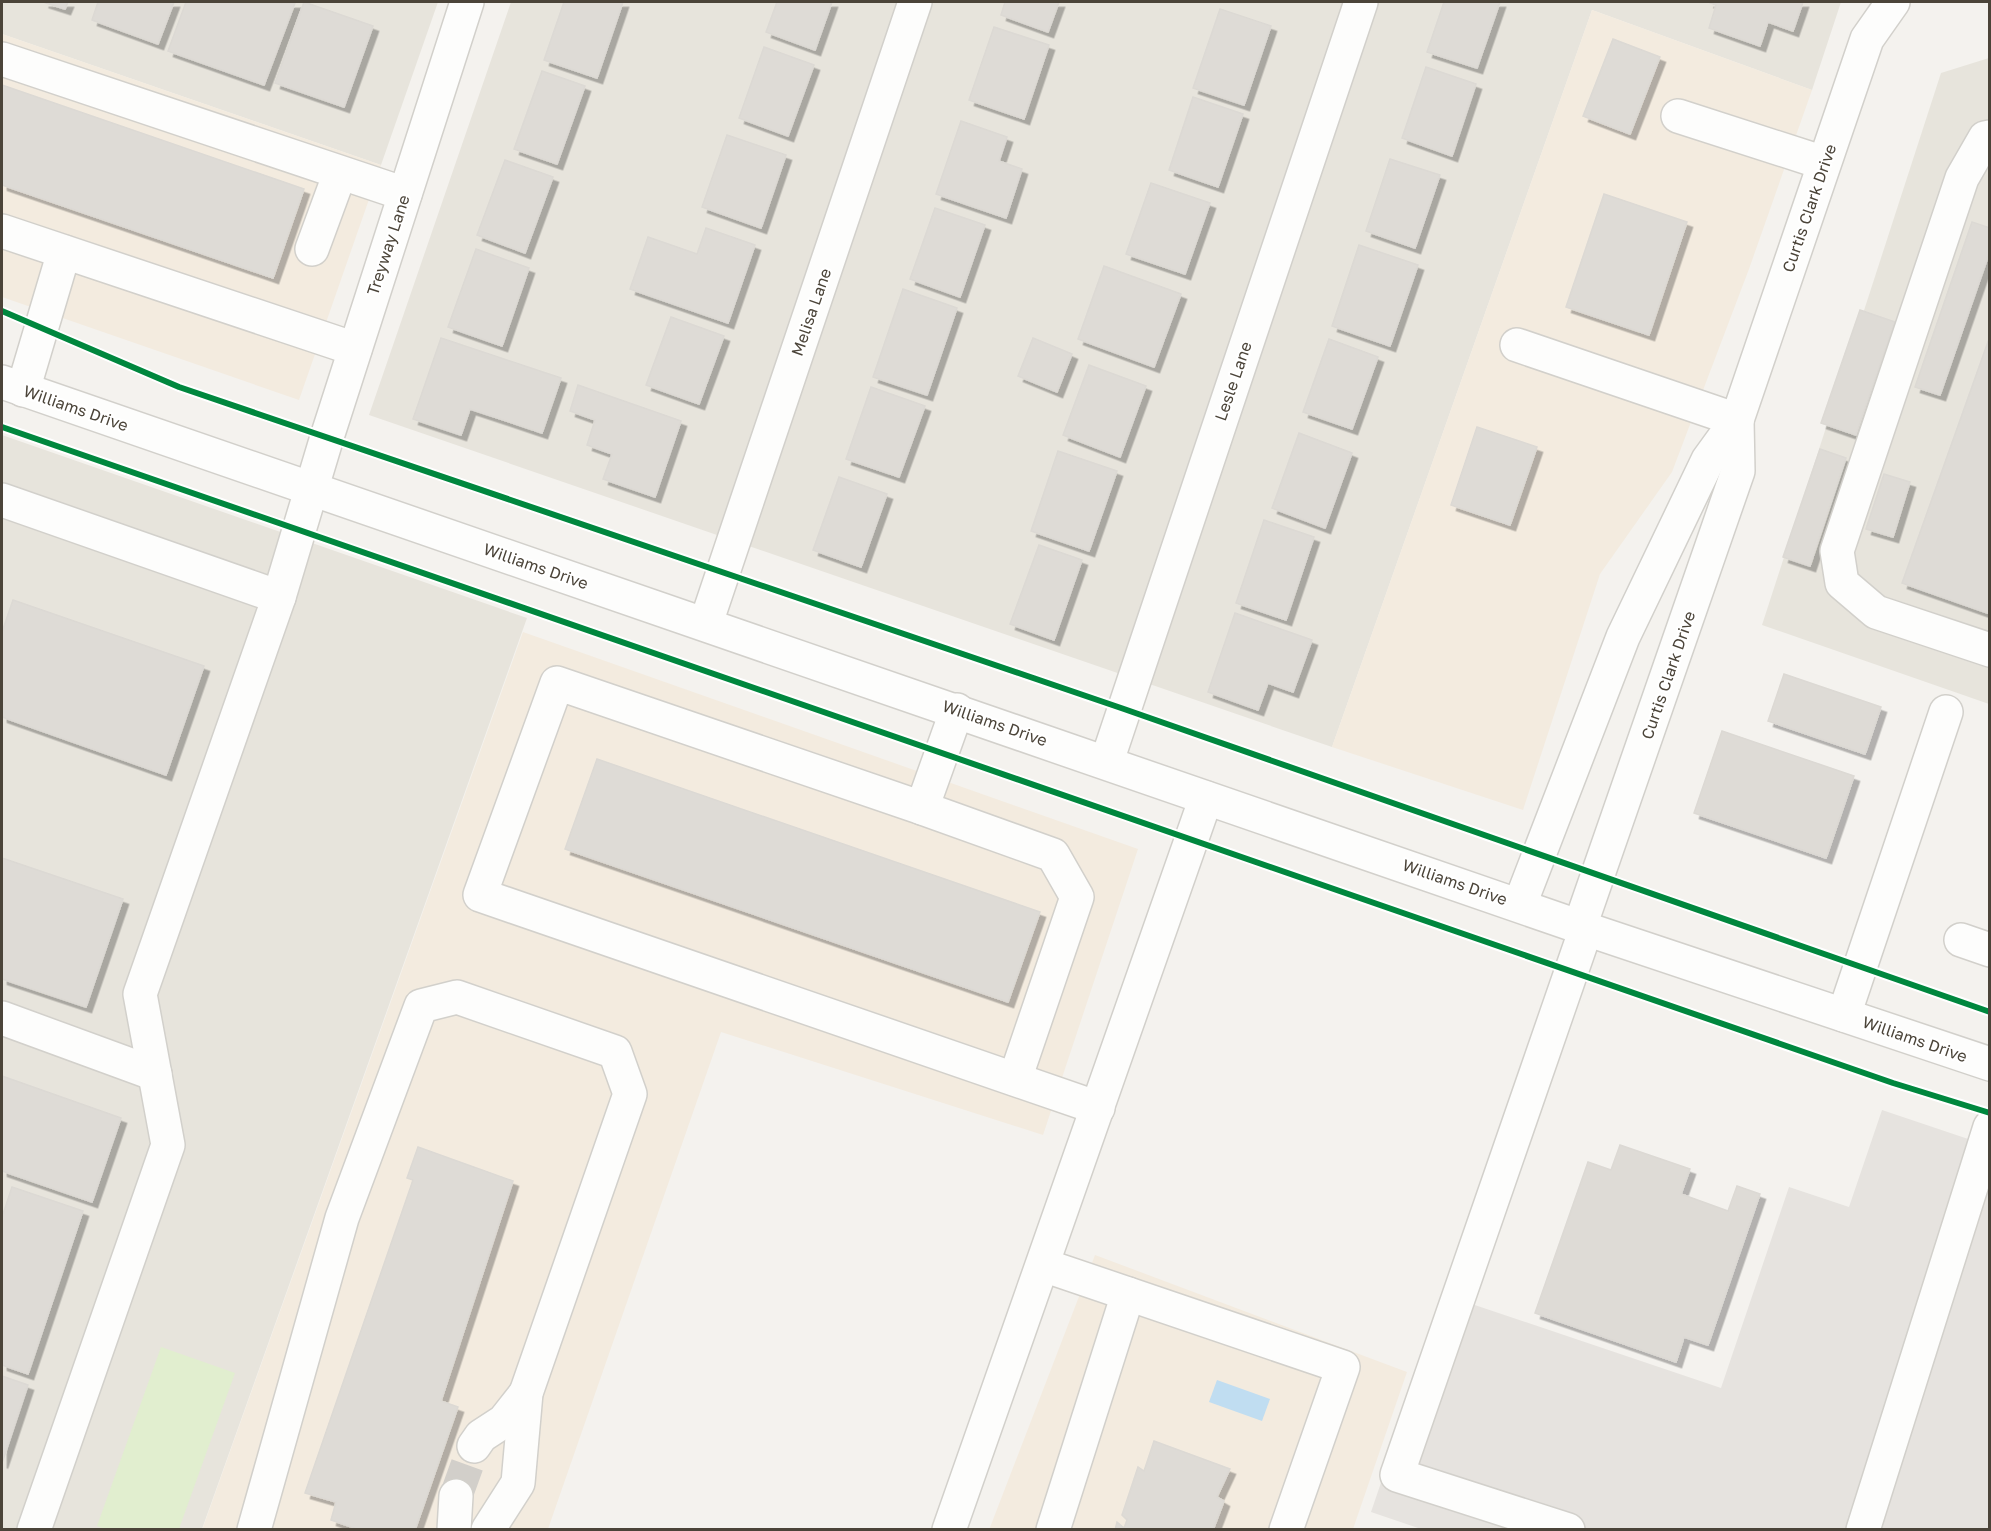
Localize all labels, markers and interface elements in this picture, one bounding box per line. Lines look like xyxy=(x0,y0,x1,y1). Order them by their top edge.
street label: Curtis Clark Drive xyxy=(1778,141,1840,275)
street label: Treyway Lane xyxy=(362,192,414,298)
street label: Melisa Lane xyxy=(787,266,835,358)
street label: Lesle Lane xyxy=(1210,339,1256,423)
street label: Williams Drive xyxy=(21,381,131,435)
street label: Williams Drive xyxy=(481,539,591,593)
street label: Curtis Clark Drive xyxy=(1637,608,1699,742)
street label: Williams Drive xyxy=(940,696,1050,750)
street label: Williams Drive xyxy=(1400,855,1510,909)
street label: Williams Drive xyxy=(1860,1012,1970,1066)

